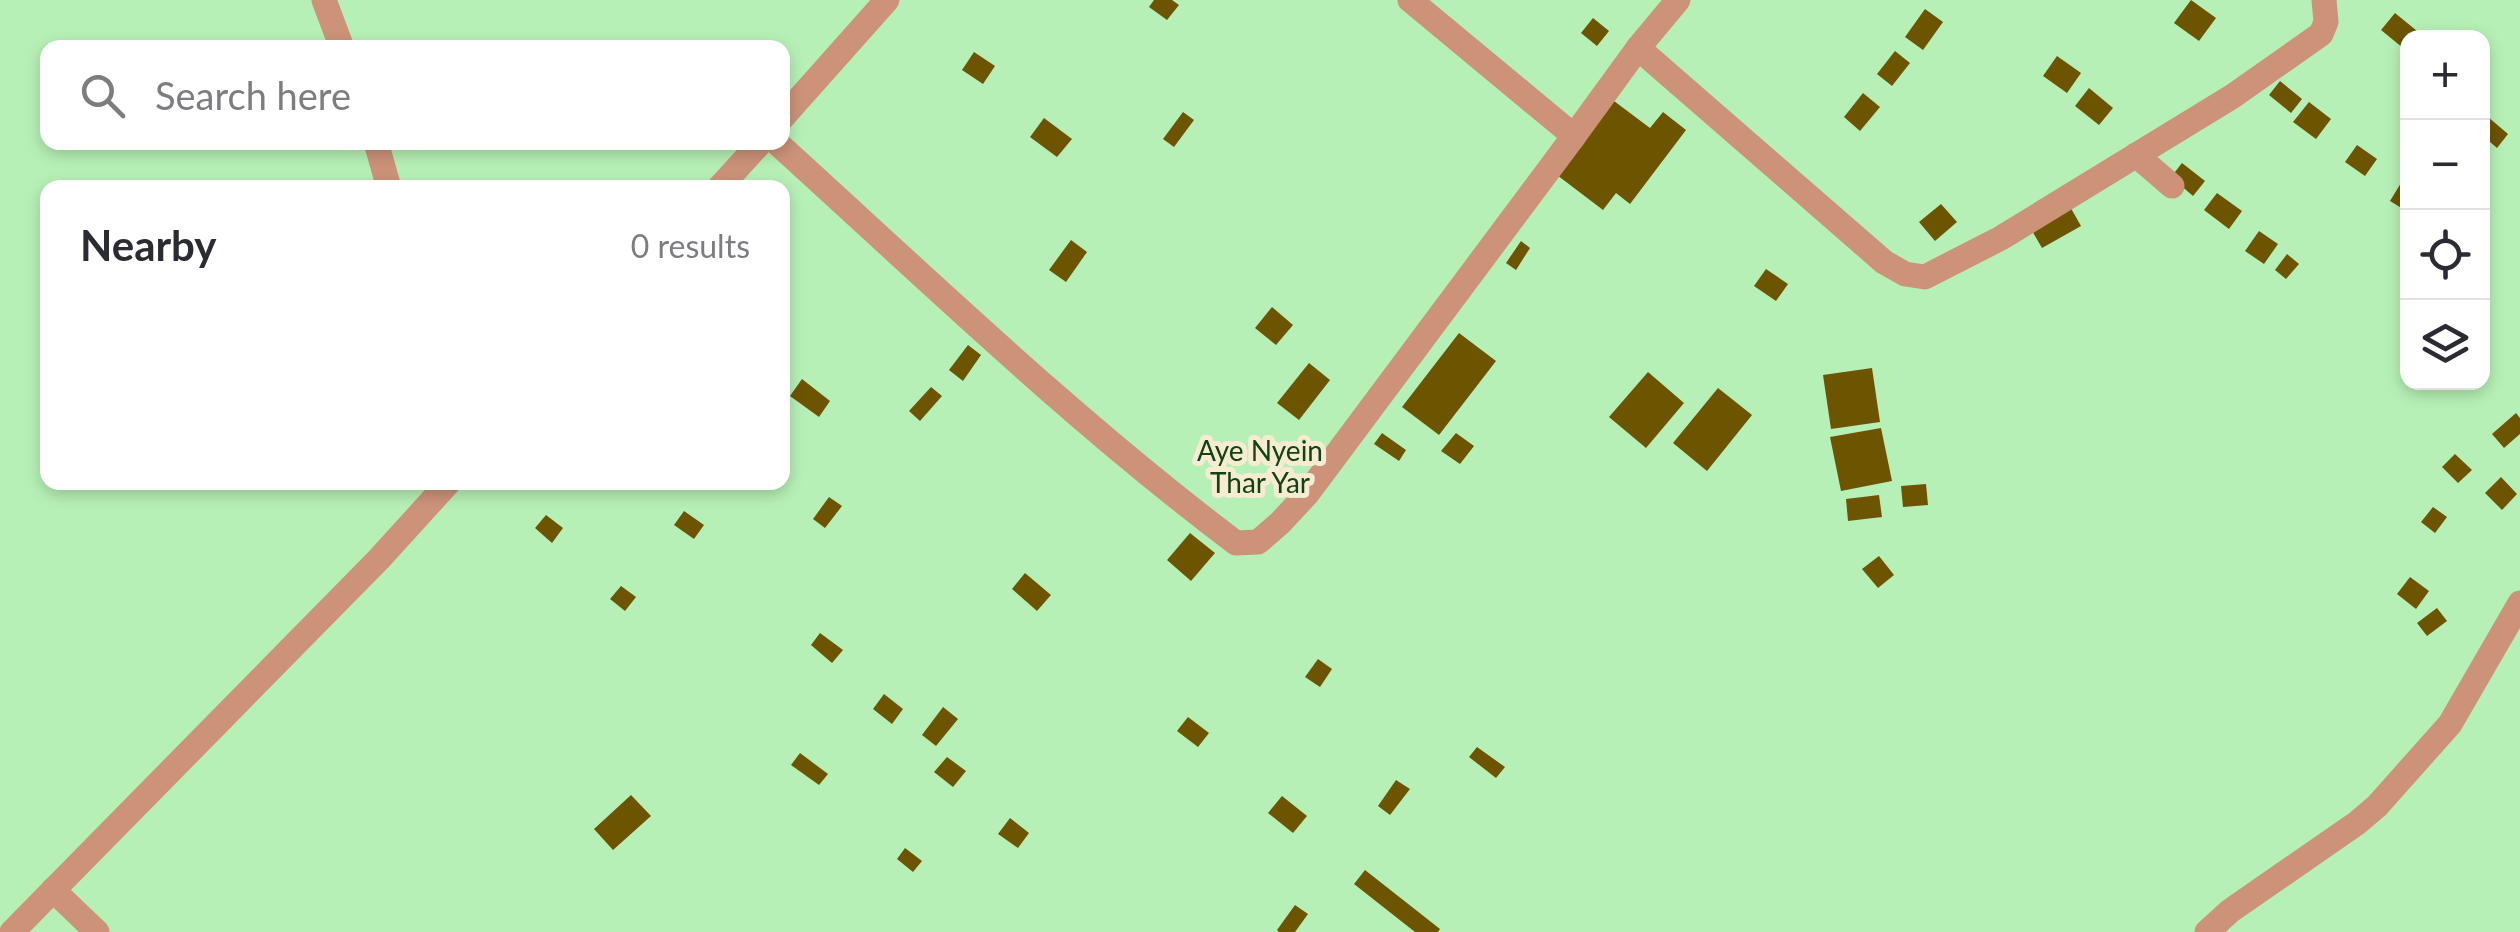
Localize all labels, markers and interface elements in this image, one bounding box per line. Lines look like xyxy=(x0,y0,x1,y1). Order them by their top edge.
map controls xyxy=(2400,30,2490,390)
button: + xyxy=(2400,30,2490,120)
search box xyxy=(40,40,790,150)
icon: search xyxy=(75,68,130,123)
text: Search here xyxy=(155,72,351,118)
button: − xyxy=(2400,120,2490,210)
button: locate xyxy=(2400,210,2490,300)
text: Nearby xyxy=(80,220,217,270)
text: 0 results xyxy=(631,226,750,265)
button: layers xyxy=(2400,300,2490,390)
park label: Aye Nyein Thar Yar xyxy=(1197,433,1323,499)

